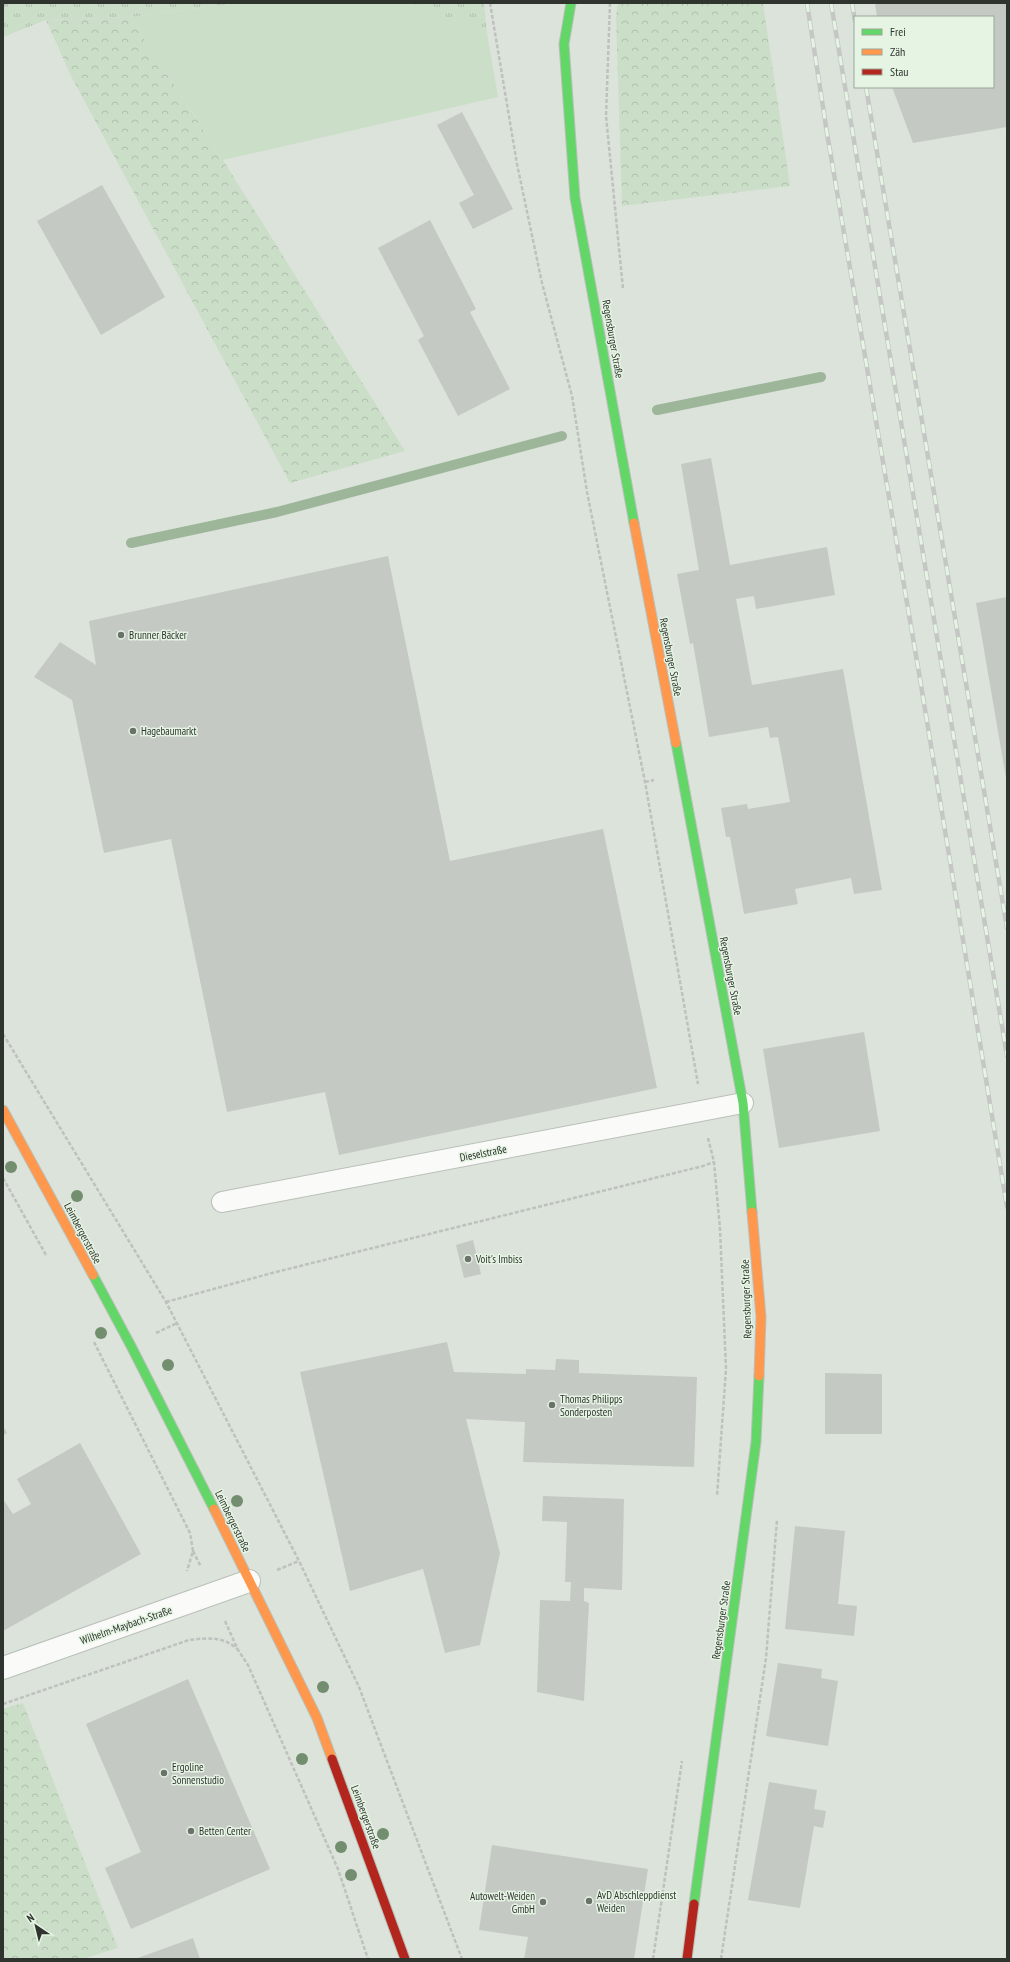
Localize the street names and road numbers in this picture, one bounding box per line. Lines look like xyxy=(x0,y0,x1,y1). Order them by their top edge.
street label: Regensburger Straße xyxy=(599,299,627,380)
street label: Regensburger Straße xyxy=(657,617,686,698)
street label: Regensburger Straße xyxy=(717,936,746,1017)
street label: Dieselstraße xyxy=(458,1142,508,1164)
street label: Leimbergerstraße xyxy=(61,1200,105,1266)
street label: Regensburger Straße xyxy=(738,1259,754,1339)
street label: Leimbergerstraße xyxy=(212,1488,254,1555)
street label: Regensburger Straße xyxy=(709,1579,734,1660)
street label: Wilhelm-Maybach-Straße xyxy=(78,1603,174,1647)
street label: Leimbergerstraße xyxy=(348,1783,384,1851)

